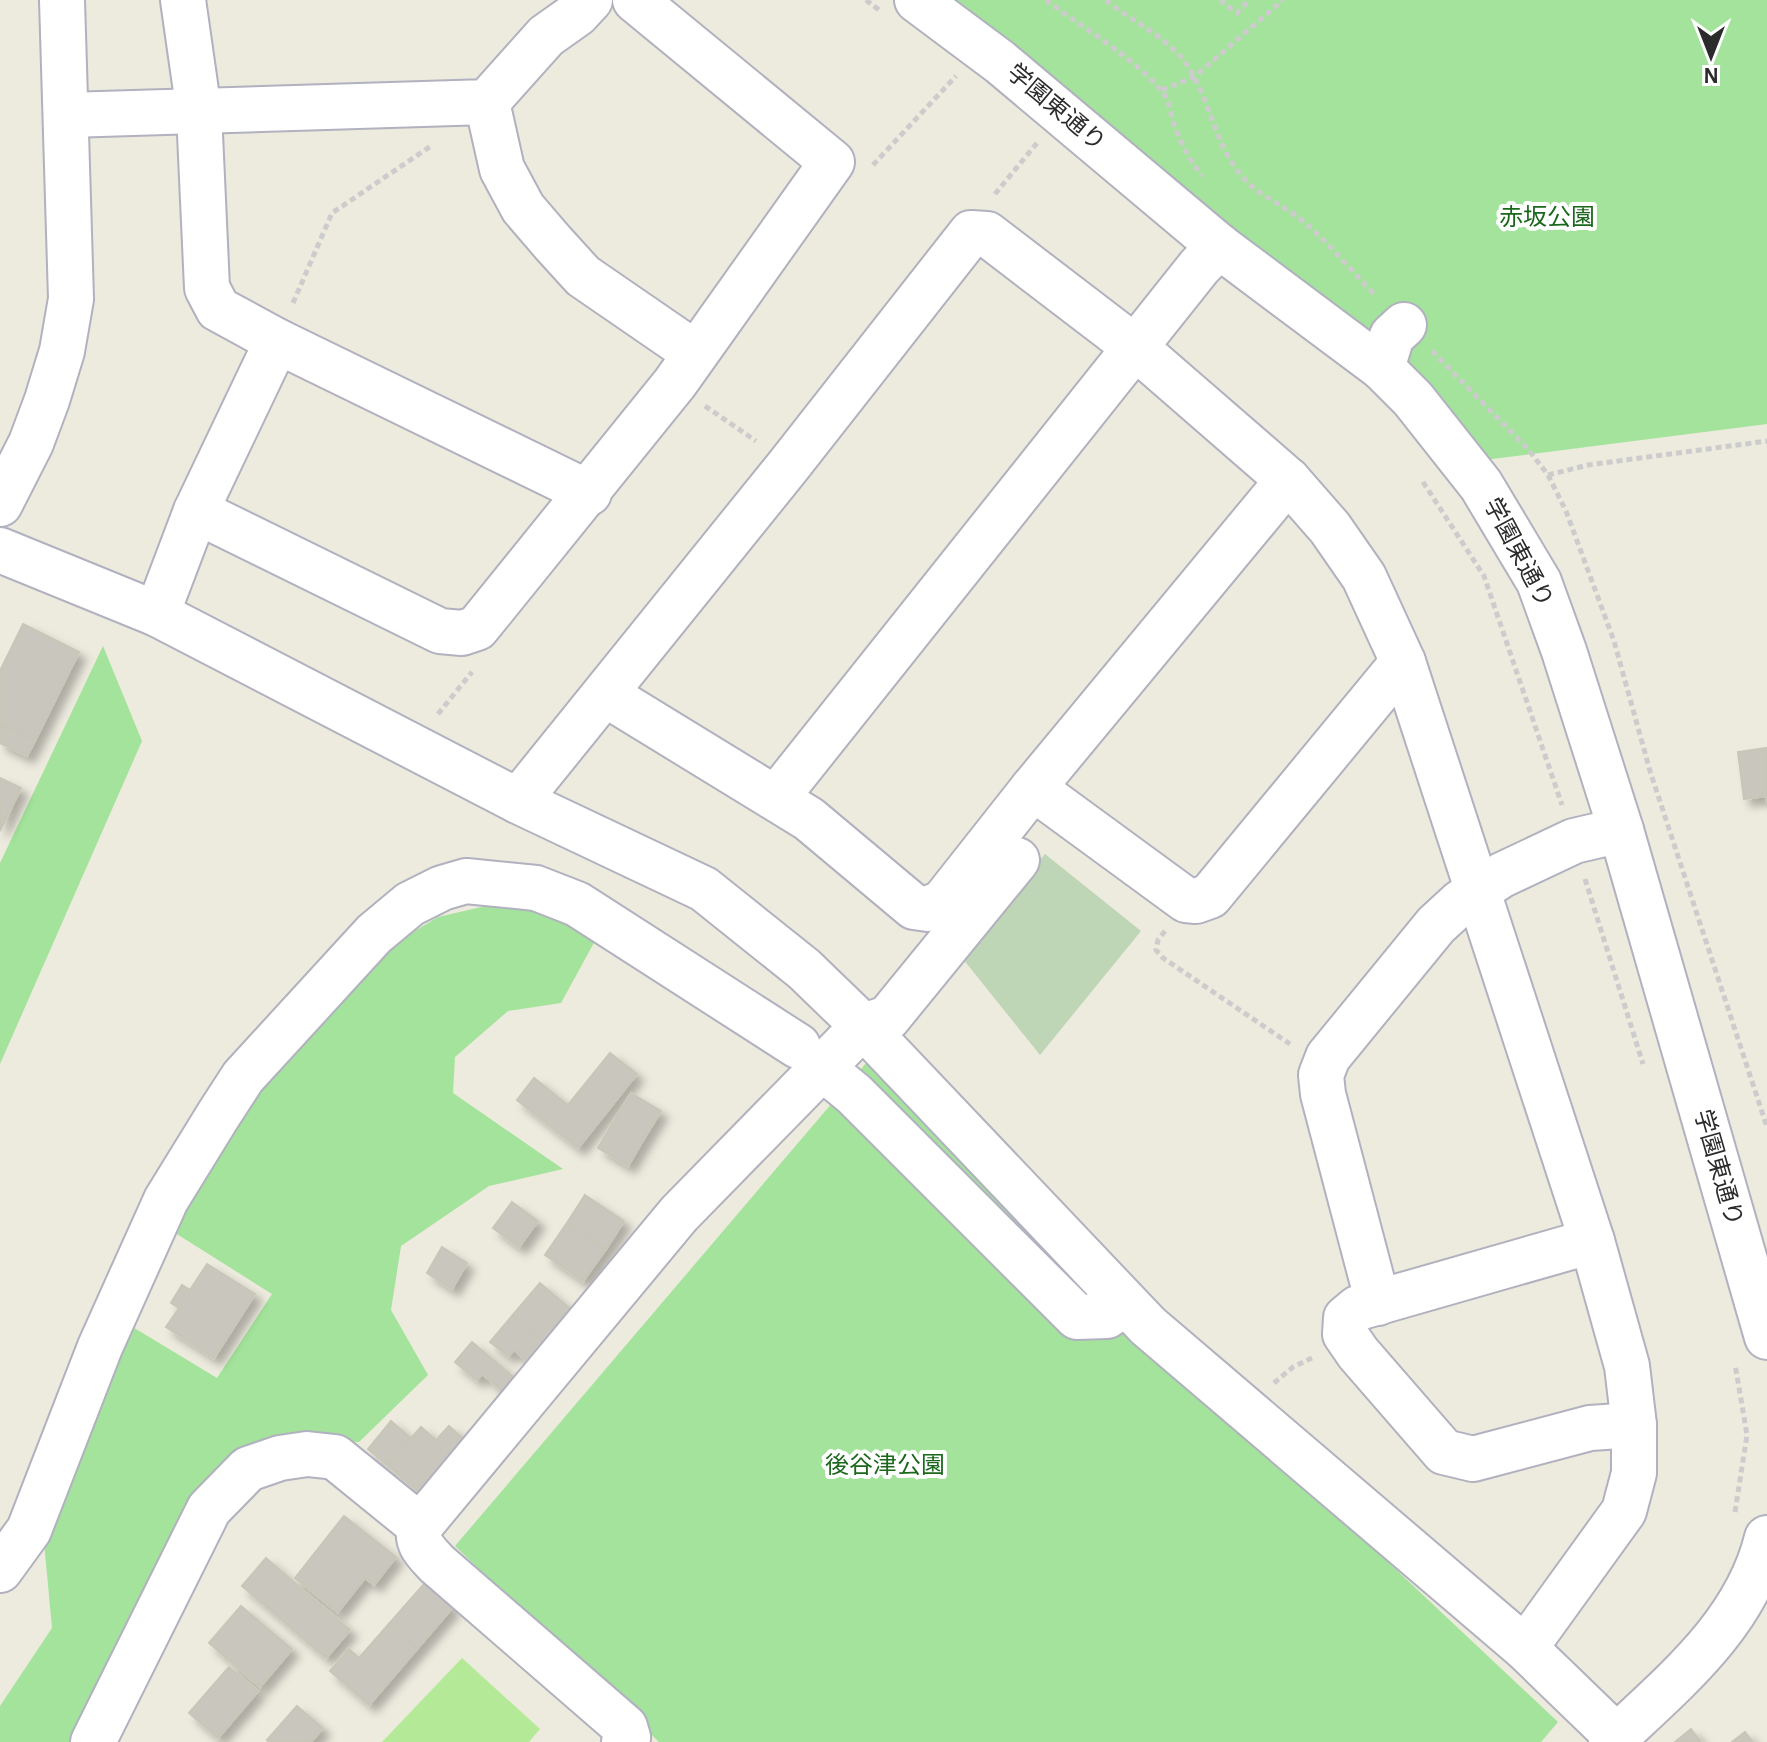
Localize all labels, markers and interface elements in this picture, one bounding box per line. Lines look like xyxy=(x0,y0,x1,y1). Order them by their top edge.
north arrow xyxy=(1671,16,1751,96)
street label: 学園東通り xyxy=(1002,59,1111,156)
text: N xyxy=(1703,64,1719,86)
park label: 赤坂公園 xyxy=(1499,204,1595,230)
street label: 学園東通り xyxy=(1479,493,1559,612)
street label: 学園東通り xyxy=(1690,1106,1748,1229)
park label: 後谷津公園 xyxy=(825,1452,945,1478)

